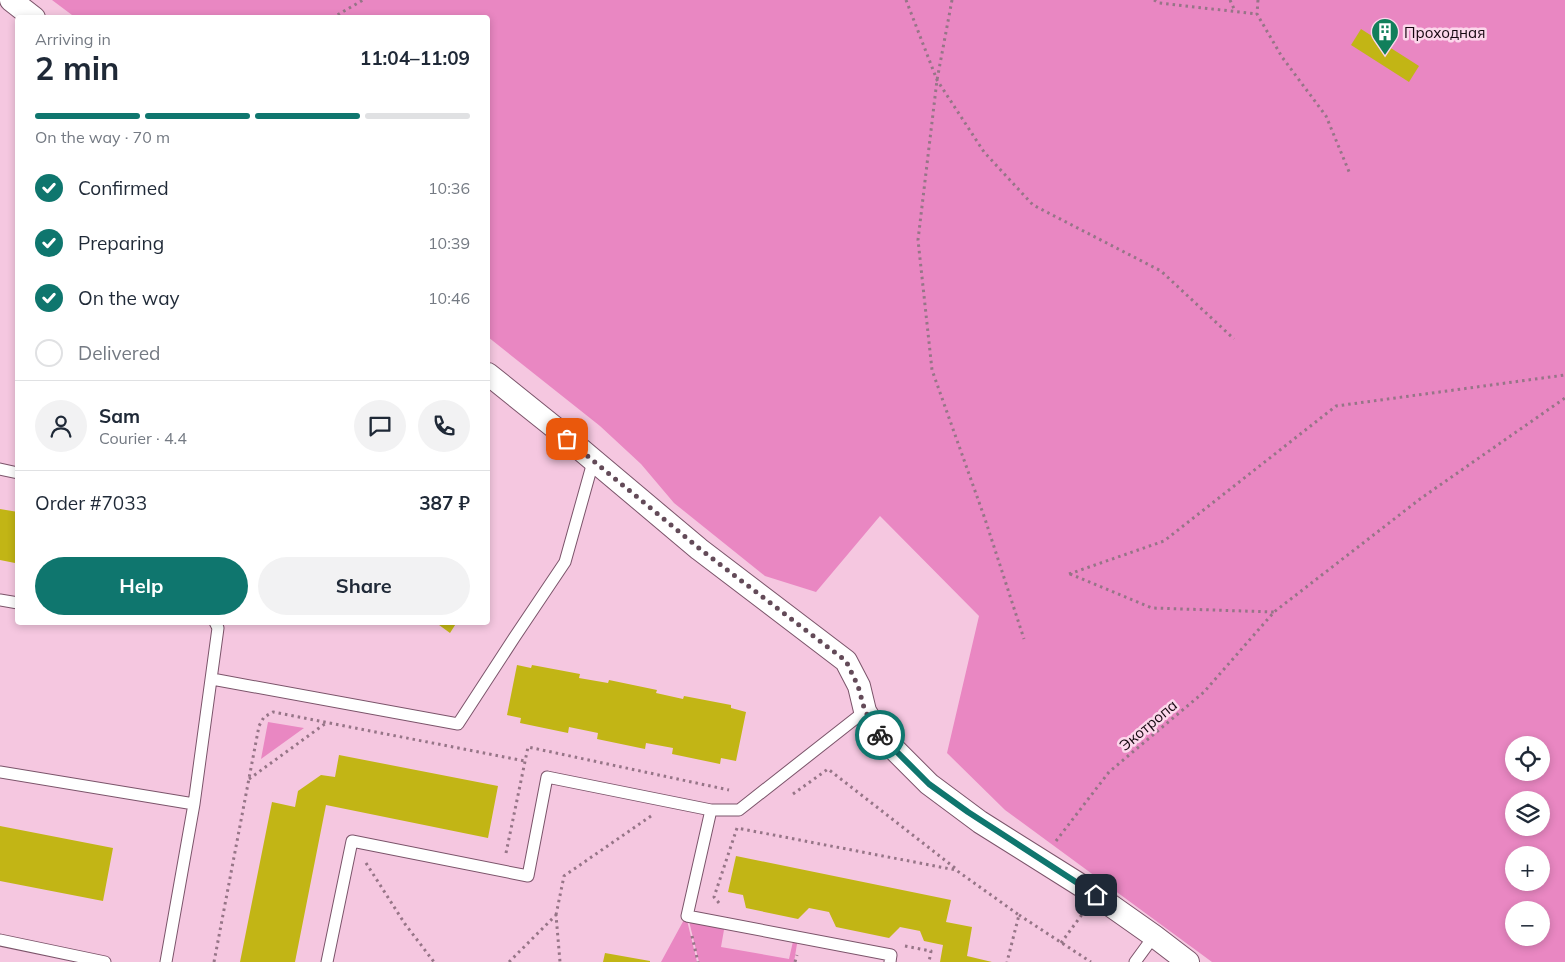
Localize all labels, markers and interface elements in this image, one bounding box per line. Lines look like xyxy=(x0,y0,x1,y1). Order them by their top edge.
building icon: Проходная xyxy=(1370,17,1400,56)
place label: Проходная xyxy=(1404,23,1485,42)
text: Arriving in xyxy=(35,29,111,49)
text: 11:04–11:09 xyxy=(360,46,470,70)
text: 2 min xyxy=(35,48,119,88)
text: On the way · 70 m xyxy=(35,127,170,147)
icon: check xyxy=(35,174,63,202)
text: Confirmed xyxy=(78,176,169,200)
text: 10:36 xyxy=(428,178,470,198)
icon: check xyxy=(35,229,63,257)
text: Preparing xyxy=(78,231,164,255)
text: 10:39 xyxy=(428,233,470,253)
icon: check xyxy=(35,284,63,312)
text: On the way xyxy=(78,286,180,310)
text: 10:46 xyxy=(428,288,470,308)
text: Delivered xyxy=(78,341,160,365)
button: person xyxy=(35,400,87,452)
button: chat xyxy=(354,400,406,452)
button: phone xyxy=(418,400,470,452)
text: Sam xyxy=(99,404,140,428)
pin xyxy=(546,418,588,460)
icon: bag xyxy=(553,425,581,453)
text: Courier · 4.4 xyxy=(99,428,187,448)
text: Order #7033 xyxy=(35,491,147,515)
text: 387 ₽ xyxy=(419,491,470,515)
button: Help xyxy=(35,557,248,615)
button: Share xyxy=(258,557,470,615)
street label: Экотропа xyxy=(1115,695,1181,755)
courier xyxy=(855,710,905,760)
icon: bike xyxy=(866,721,894,749)
map controls xyxy=(1505,736,1550,946)
button: locate xyxy=(1505,736,1550,781)
button: layers xyxy=(1505,791,1550,836)
button: + xyxy=(1505,846,1550,891)
pin xyxy=(1075,874,1117,916)
icon: home xyxy=(1082,881,1110,909)
button: − xyxy=(1505,901,1550,946)

